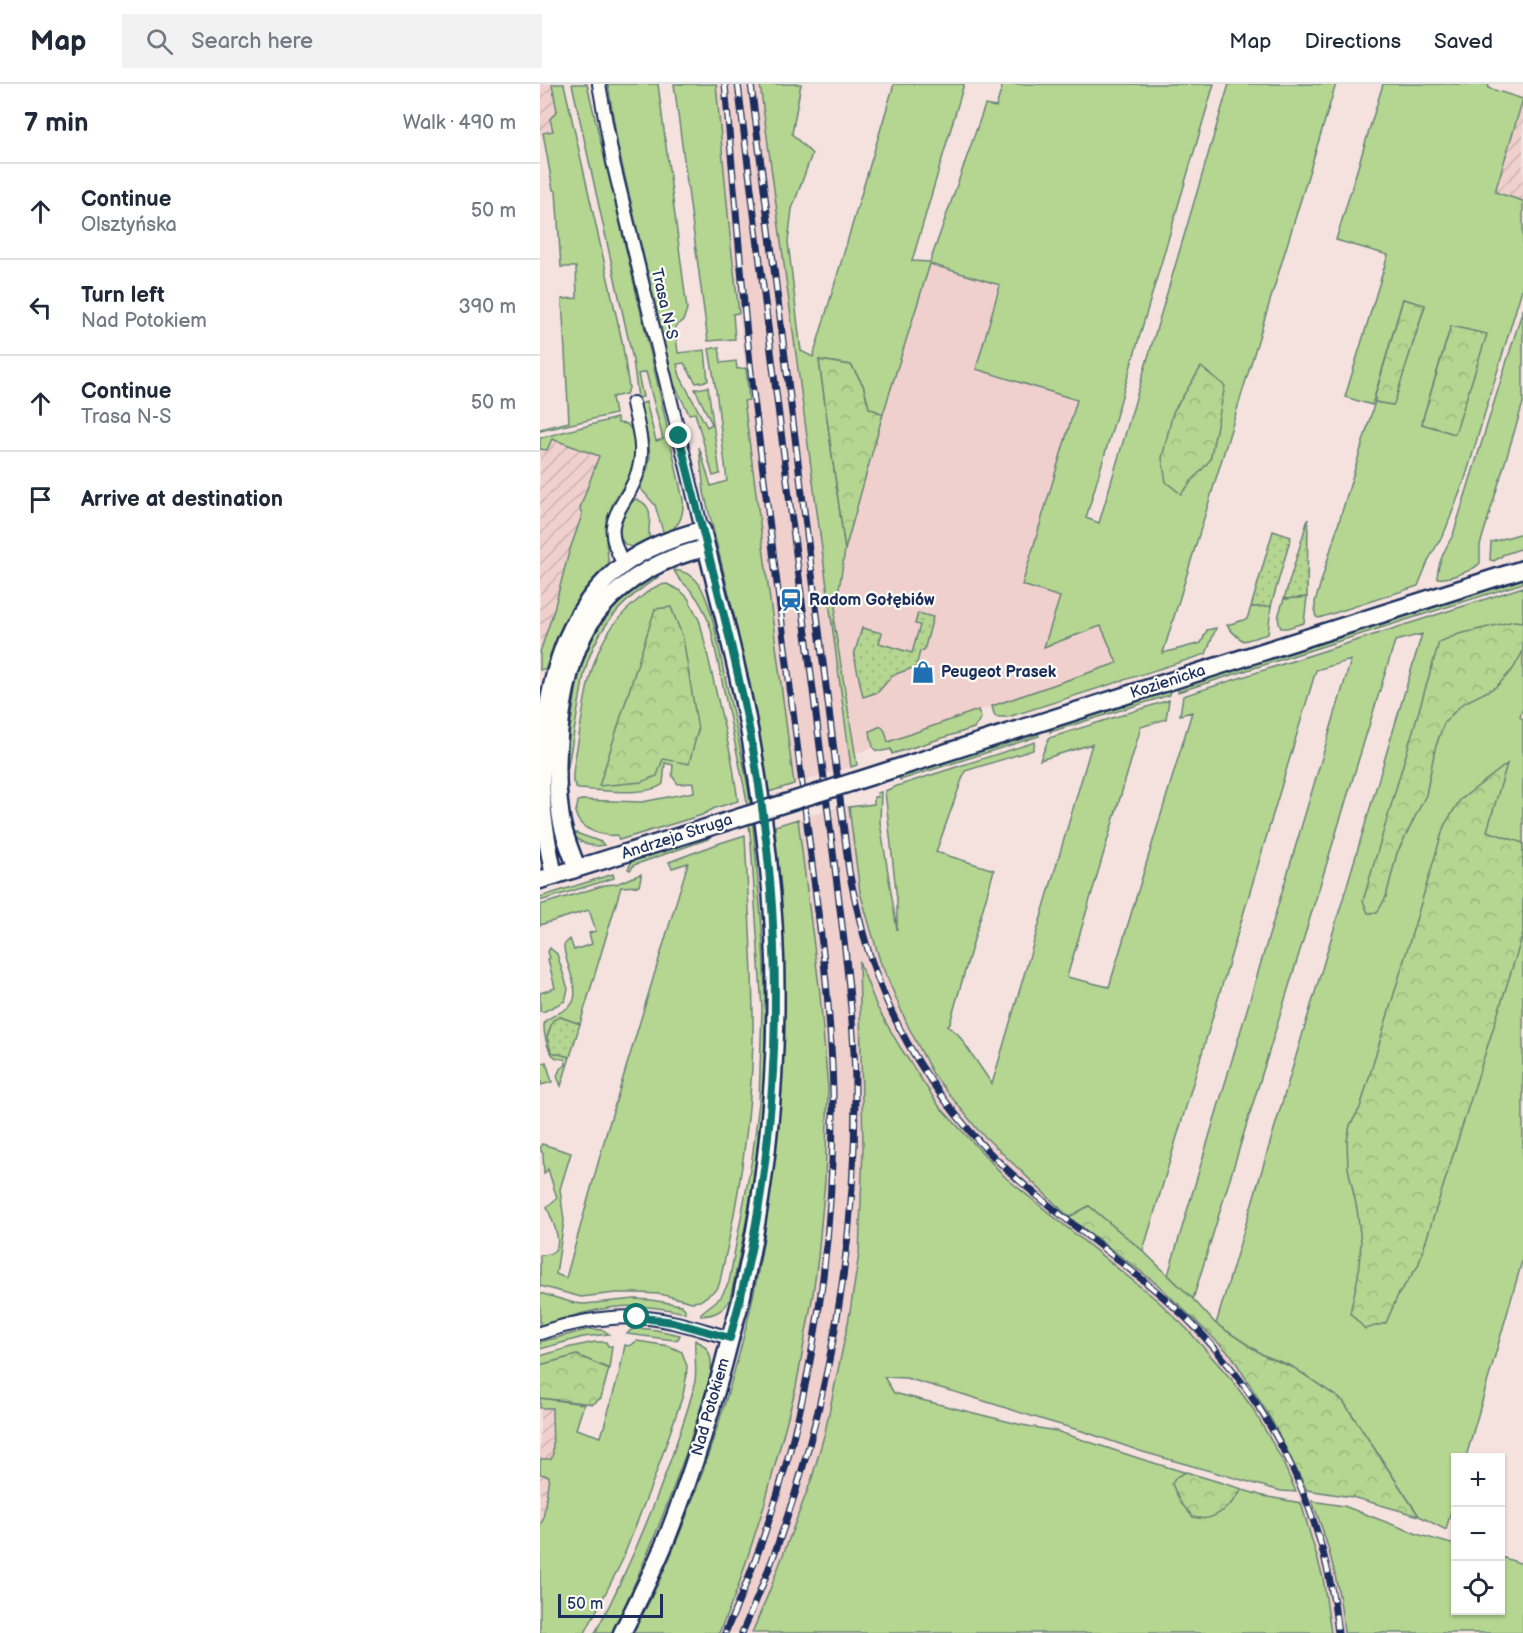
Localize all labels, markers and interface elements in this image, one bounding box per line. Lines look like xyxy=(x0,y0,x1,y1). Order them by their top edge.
search box xyxy=(122,14,542,68)
text: Map xyxy=(30,25,86,58)
icon: search xyxy=(143,25,176,58)
text: Search here xyxy=(191,28,313,55)
text: Map xyxy=(1229,29,1272,54)
text: Directions xyxy=(1305,29,1401,54)
text: Saved xyxy=(1434,29,1493,54)
text: 7 min xyxy=(24,108,88,139)
text: Walk · 490 m xyxy=(403,111,516,135)
text: Continue xyxy=(81,186,171,213)
icon: ahead xyxy=(24,195,57,228)
text: 50 m xyxy=(471,199,516,223)
text: Olsztyńska xyxy=(81,213,177,237)
street label: Trasa N-S xyxy=(647,267,681,341)
text: Turn left xyxy=(81,282,165,309)
icon: left xyxy=(24,291,57,324)
text: 390 m xyxy=(458,295,516,319)
text: Nad Potokiem xyxy=(81,309,207,333)
text: Continue xyxy=(81,378,171,405)
icon: ahead xyxy=(24,387,57,420)
text: 50 m xyxy=(471,391,516,415)
text: Trasa N-S xyxy=(81,405,171,429)
route end xyxy=(665,422,691,448)
icon: arrive xyxy=(24,483,57,516)
text: Arrive at destination xyxy=(81,486,283,513)
station icon: Radom Gołębiów xyxy=(778,587,804,613)
place label: Radom Gołębiów xyxy=(809,591,935,610)
shop icon: Peugeot Prasek xyxy=(910,659,936,685)
street label: Kozienicka xyxy=(1128,661,1208,703)
place label: Peugeot Prasek xyxy=(941,663,1057,682)
street label: Andrzeja Struga xyxy=(619,810,735,864)
route start xyxy=(623,1303,649,1329)
street label: Nad Potokiem xyxy=(688,1356,734,1458)
map controls xyxy=(1451,1453,1505,1615)
button: + xyxy=(1451,1453,1505,1507)
button: − xyxy=(1451,1507,1505,1561)
button: locate xyxy=(1451,1561,1505,1615)
scale bar xyxy=(558,1591,663,1618)
text: 50 m xyxy=(567,1595,603,1614)

